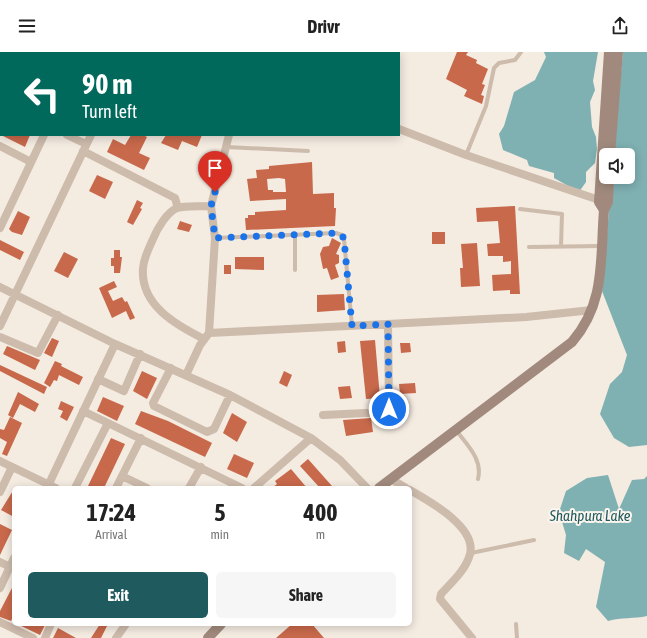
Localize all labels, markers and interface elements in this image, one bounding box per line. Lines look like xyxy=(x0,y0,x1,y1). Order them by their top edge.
icon: menu xyxy=(16,15,38,37)
icon: share xyxy=(609,15,631,37)
text: Drivr xyxy=(307,16,340,37)
icon: left xyxy=(16,68,68,120)
text: 90 m xyxy=(82,68,132,100)
text: Turn left xyxy=(82,101,137,122)
map controls xyxy=(599,148,635,184)
button: sound xyxy=(599,148,635,184)
pin xyxy=(198,151,232,192)
icon: arrive xyxy=(204,157,226,179)
position arrow xyxy=(368,388,410,430)
text: 17:24 xyxy=(87,499,136,526)
text: 5 xyxy=(214,499,225,526)
text: 400 xyxy=(304,499,337,526)
water label: Shahpura Lake xyxy=(548,507,631,524)
text: Arrival xyxy=(95,527,127,542)
text: min xyxy=(210,527,229,542)
text: m xyxy=(316,527,325,542)
button: Exit xyxy=(28,572,208,618)
button: Share xyxy=(216,572,396,618)

